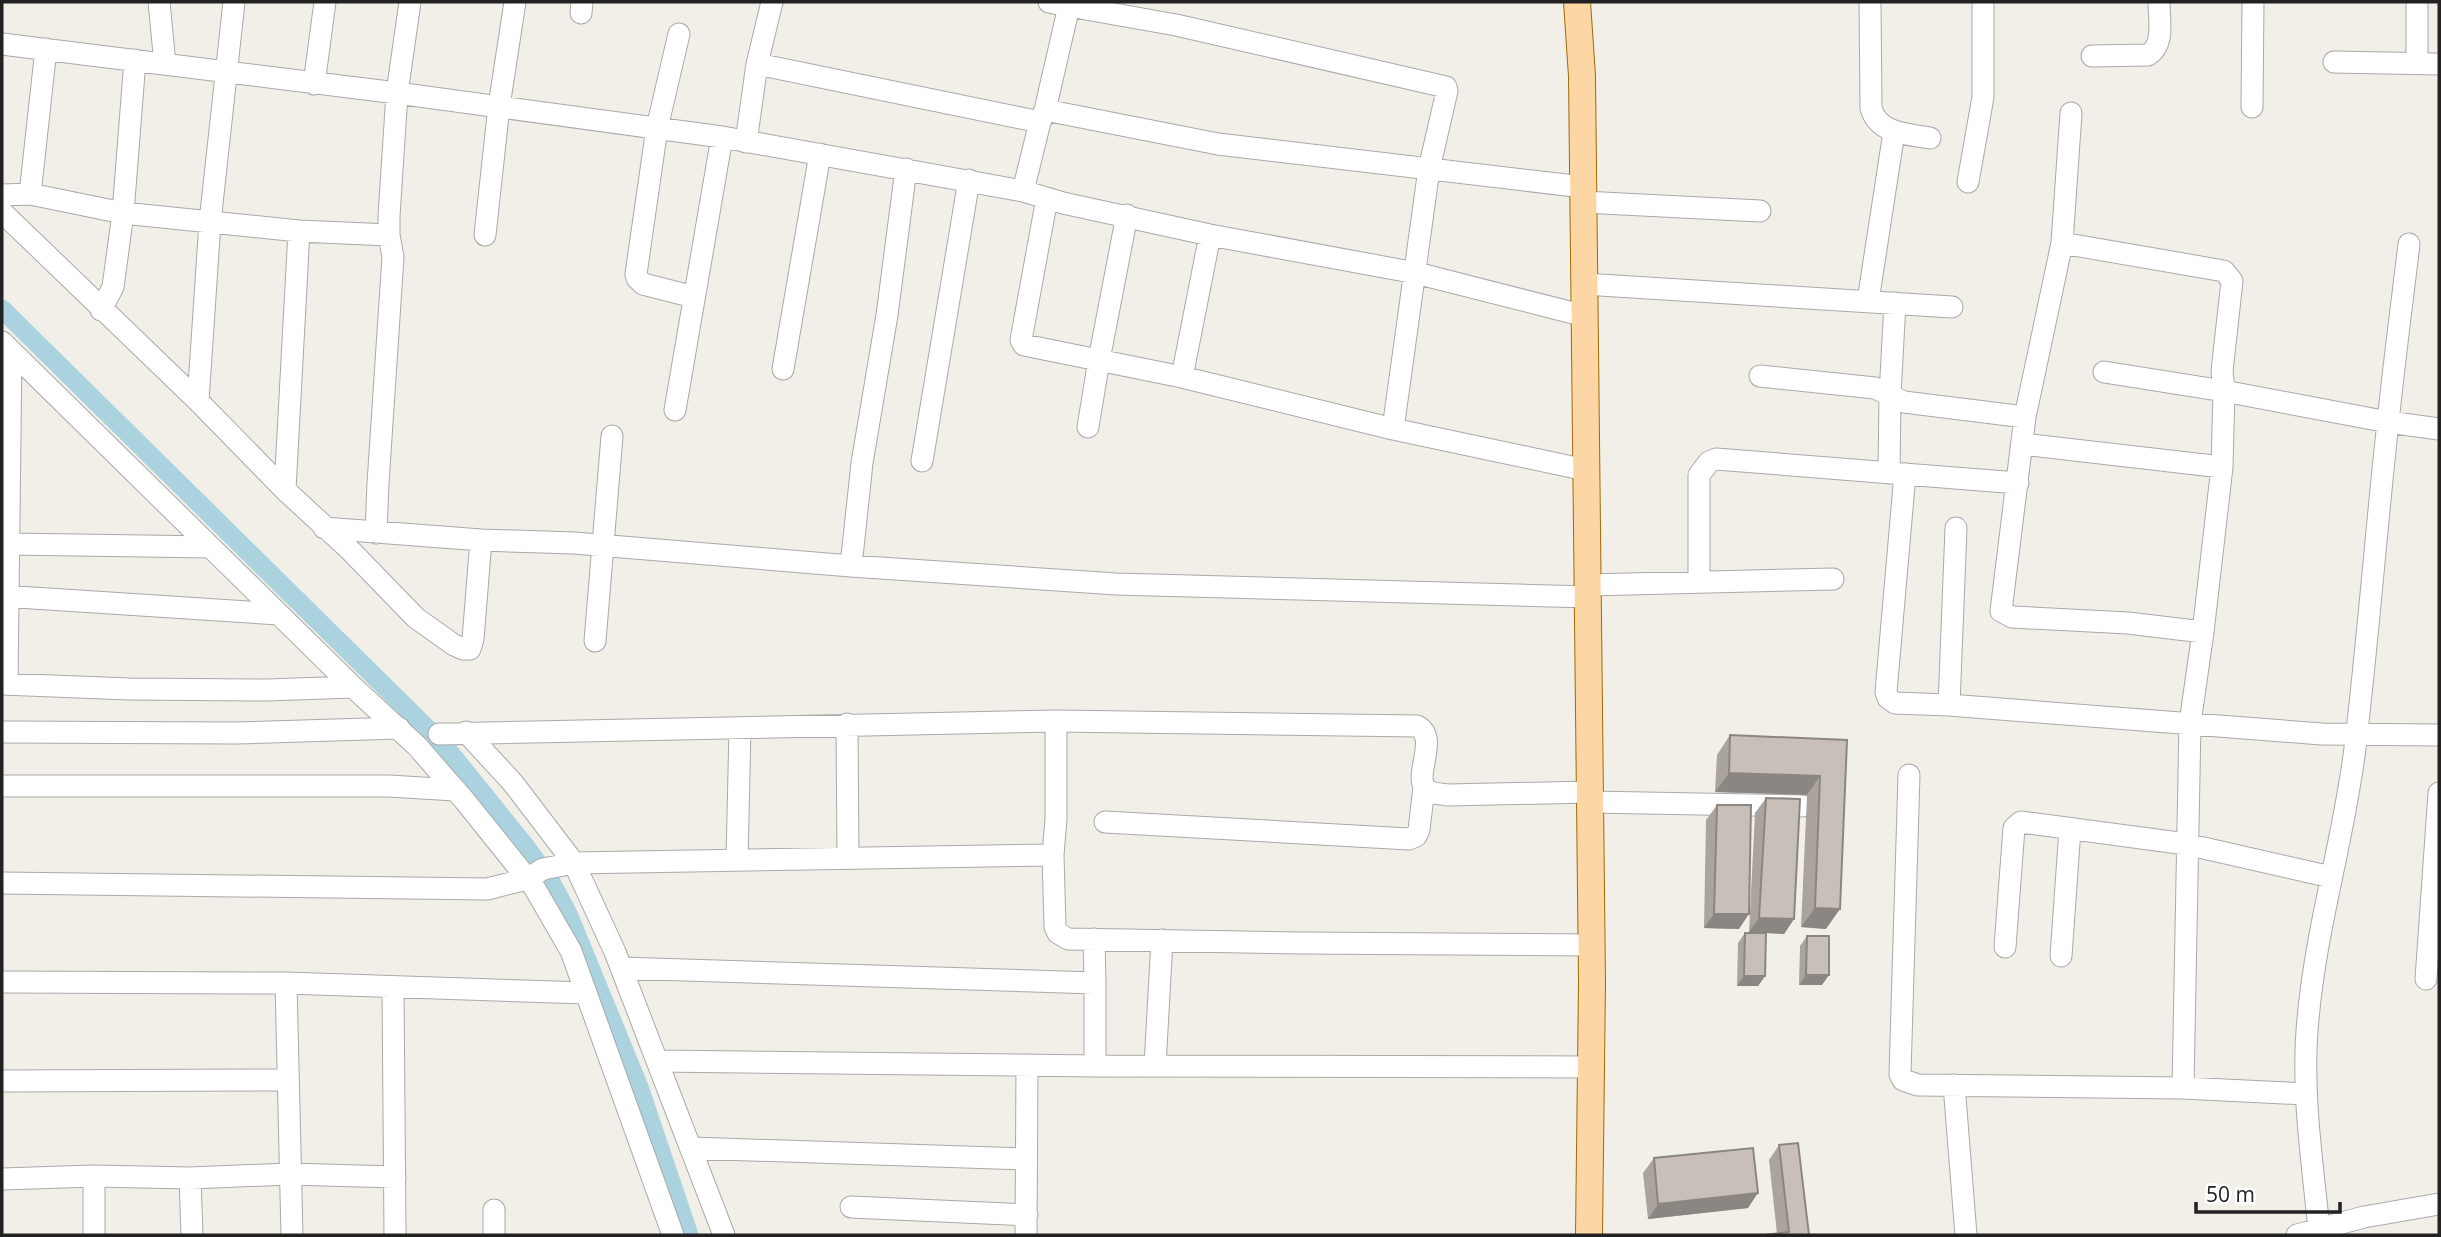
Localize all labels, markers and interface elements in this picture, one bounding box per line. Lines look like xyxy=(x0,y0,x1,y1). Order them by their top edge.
scale bar xyxy=(2196,1170,2340,1214)
text: 50 m xyxy=(2206,1180,2255,1208)

